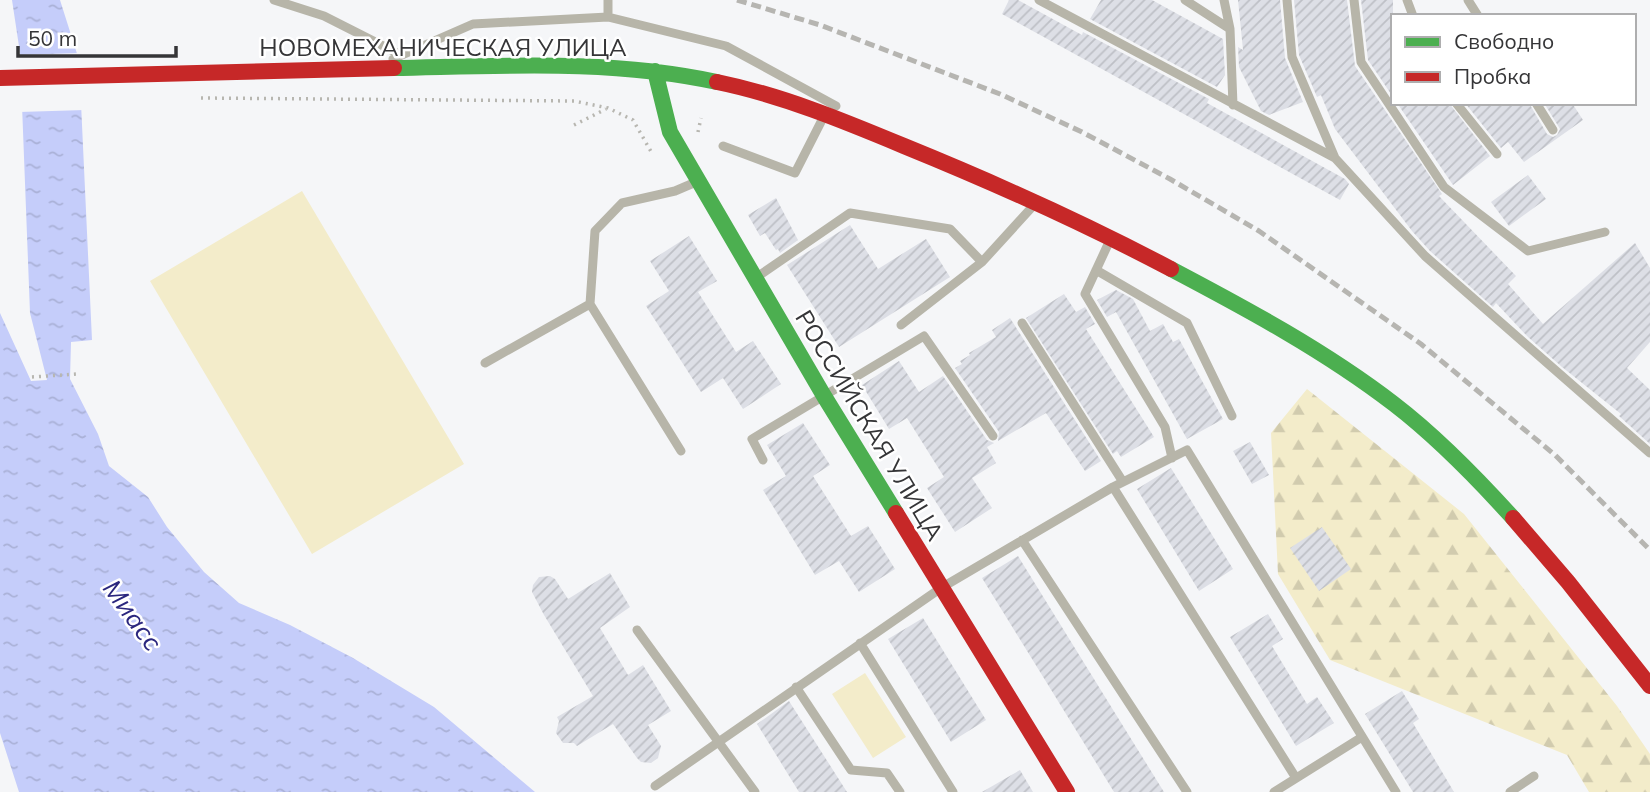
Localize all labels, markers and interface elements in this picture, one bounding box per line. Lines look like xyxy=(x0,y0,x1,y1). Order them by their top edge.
scale bar xyxy=(18,14,175,58)
legend xyxy=(1391,14,1636,105)
text: 50 m xyxy=(28,25,77,51)
text: Свободно xyxy=(1454,28,1554,54)
street label: НОВОМЕХАНИЧЕСКАЯ УЛИЦА xyxy=(259,32,627,62)
text: Пробка xyxy=(1454,63,1531,89)
street label: РОССИЙСКАЯ УЛИЦА xyxy=(789,304,951,546)
water label: Миасс xyxy=(96,573,170,657)

